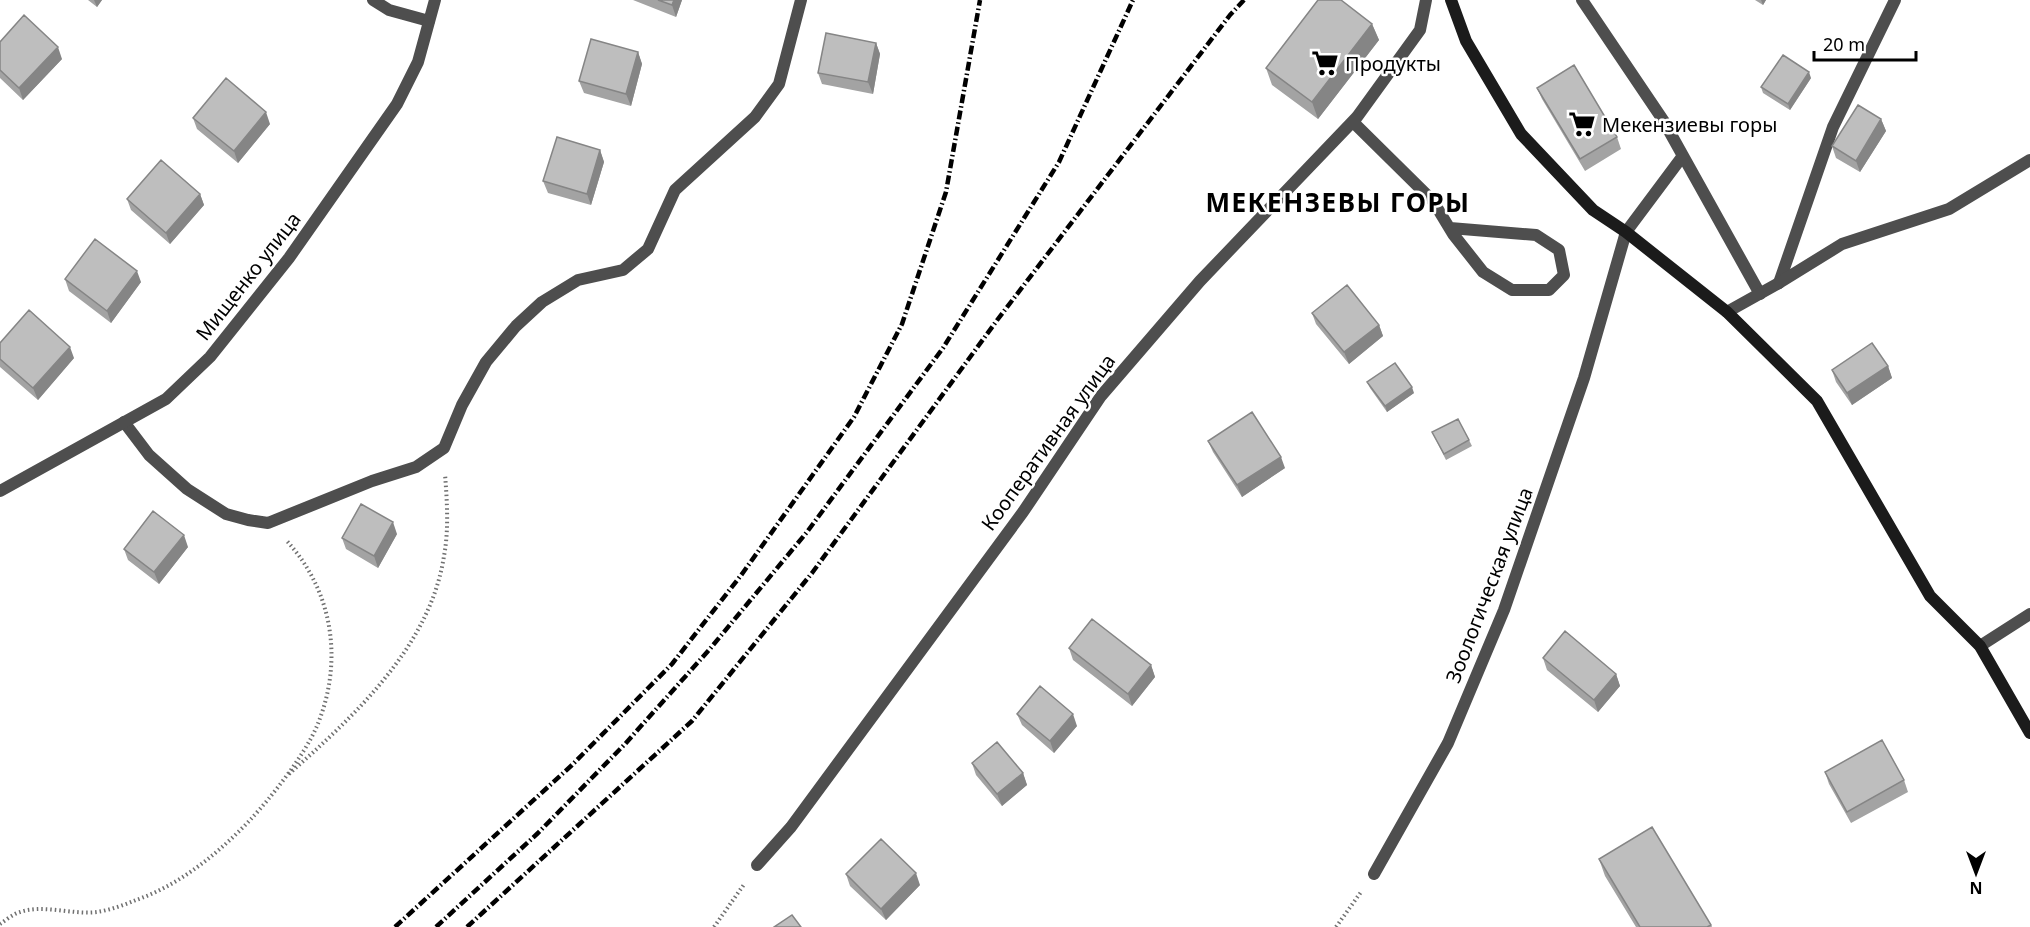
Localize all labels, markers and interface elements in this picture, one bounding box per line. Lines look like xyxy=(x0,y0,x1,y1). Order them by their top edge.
scale bar xyxy=(1814,24,1916,62)
text: 20 m xyxy=(1823,32,1865,56)
supermarket icon: Продукты xyxy=(1310,48,1340,78)
place label: Продукты xyxy=(1345,50,1441,77)
supermarket icon: Мекензиевы горы xyxy=(1567,109,1597,139)
place label: Мекензиевы горы xyxy=(1602,111,1777,138)
district label: МЕКЕНЗЕВЫ ГОРЫ xyxy=(1205,184,1471,220)
street label: Мищенко улица xyxy=(189,206,307,346)
street label: Кооперативная улица xyxy=(975,348,1121,536)
street label: Зоологическая улица xyxy=(1439,483,1539,687)
north arrow xyxy=(1946,843,2006,903)
text: N xyxy=(1969,877,1983,899)

